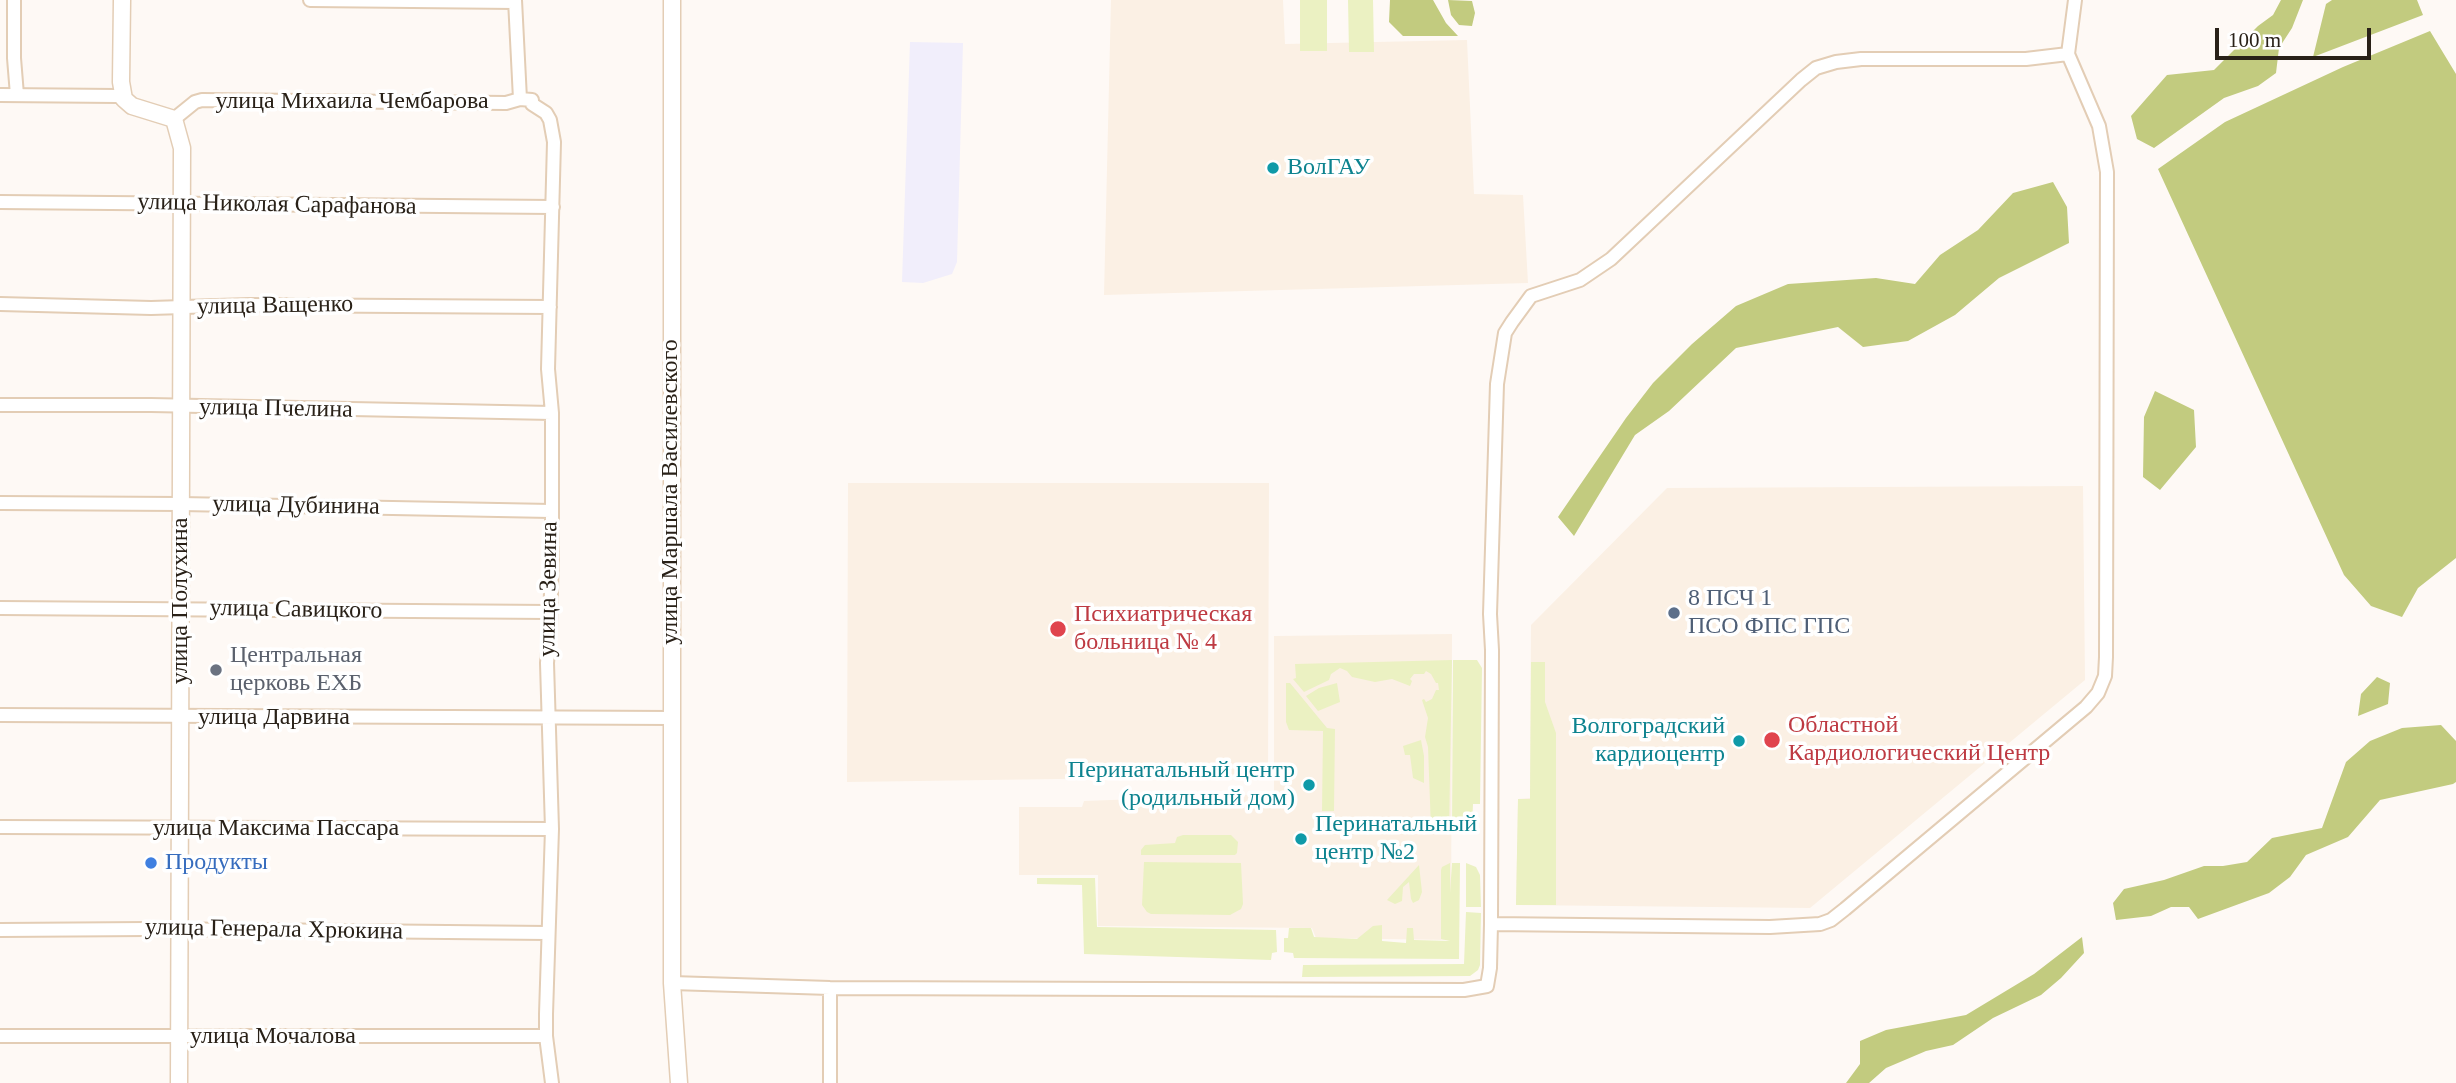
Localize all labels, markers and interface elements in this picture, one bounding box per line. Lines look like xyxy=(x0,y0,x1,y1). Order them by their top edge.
scale bar xyxy=(2218,14,2374,58)
text: 100 m xyxy=(2228,28,2281,52)
street label: улица Михаила Чембарова xyxy=(215,88,489,116)
place label: ВолГАУ xyxy=(1287,154,1370,182)
marker: ВолГАУ xyxy=(1265,160,1281,176)
street label: улица Николая Сарафанова xyxy=(137,188,417,222)
street label: улица Ващенко xyxy=(197,290,353,322)
street label: улица Маршала Василевского xyxy=(657,339,685,645)
street label: улица Пчелина xyxy=(199,393,353,425)
street label: улица Дубинина xyxy=(212,490,380,522)
street label: улица Полухина xyxy=(167,518,195,684)
street label: улица Зевина xyxy=(533,521,565,657)
place label: 8 ПСЧ 1 ПСО ФПС ГПС xyxy=(1688,585,1850,641)
street label: улица Савицкого xyxy=(209,594,383,626)
place label: Психиатрическая больница № 4 xyxy=(1074,601,1252,657)
marker: 8 ПСЧ 1 ПСО ФПС ГПС xyxy=(1666,605,1682,621)
marker: Психиатрическая больница № 4 xyxy=(1048,619,1068,639)
place label: Центральная церковь ЕХБ xyxy=(230,642,362,698)
marker: Центральная церковь ЕХБ xyxy=(208,662,224,678)
street label: улица Дарвина xyxy=(198,704,350,732)
place label: Областной Кардиологический Центр xyxy=(1788,712,2050,768)
place label: Волгоградский кардиоцентр xyxy=(1571,713,1725,769)
marker: Областной Кардиологический Центр xyxy=(1762,730,1782,750)
marker: Волгоградский кардиоцентр xyxy=(1731,733,1747,749)
place label: Перинатальный центр (родильный дом) xyxy=(1068,757,1295,813)
marker: Перинатальный центр (родильный дом) xyxy=(1301,777,1317,793)
place label: Перинатальный центр №2 xyxy=(1315,811,1477,867)
street label: улица Максима Пассара xyxy=(153,815,399,843)
marker: Перинатальный центр №2 xyxy=(1293,831,1309,847)
place label: Продукты xyxy=(165,849,268,877)
marker: Продукты xyxy=(143,855,159,871)
street label: улица Генерала Хрюкина xyxy=(145,913,403,947)
street label: улица Мочалова xyxy=(190,1023,356,1051)

